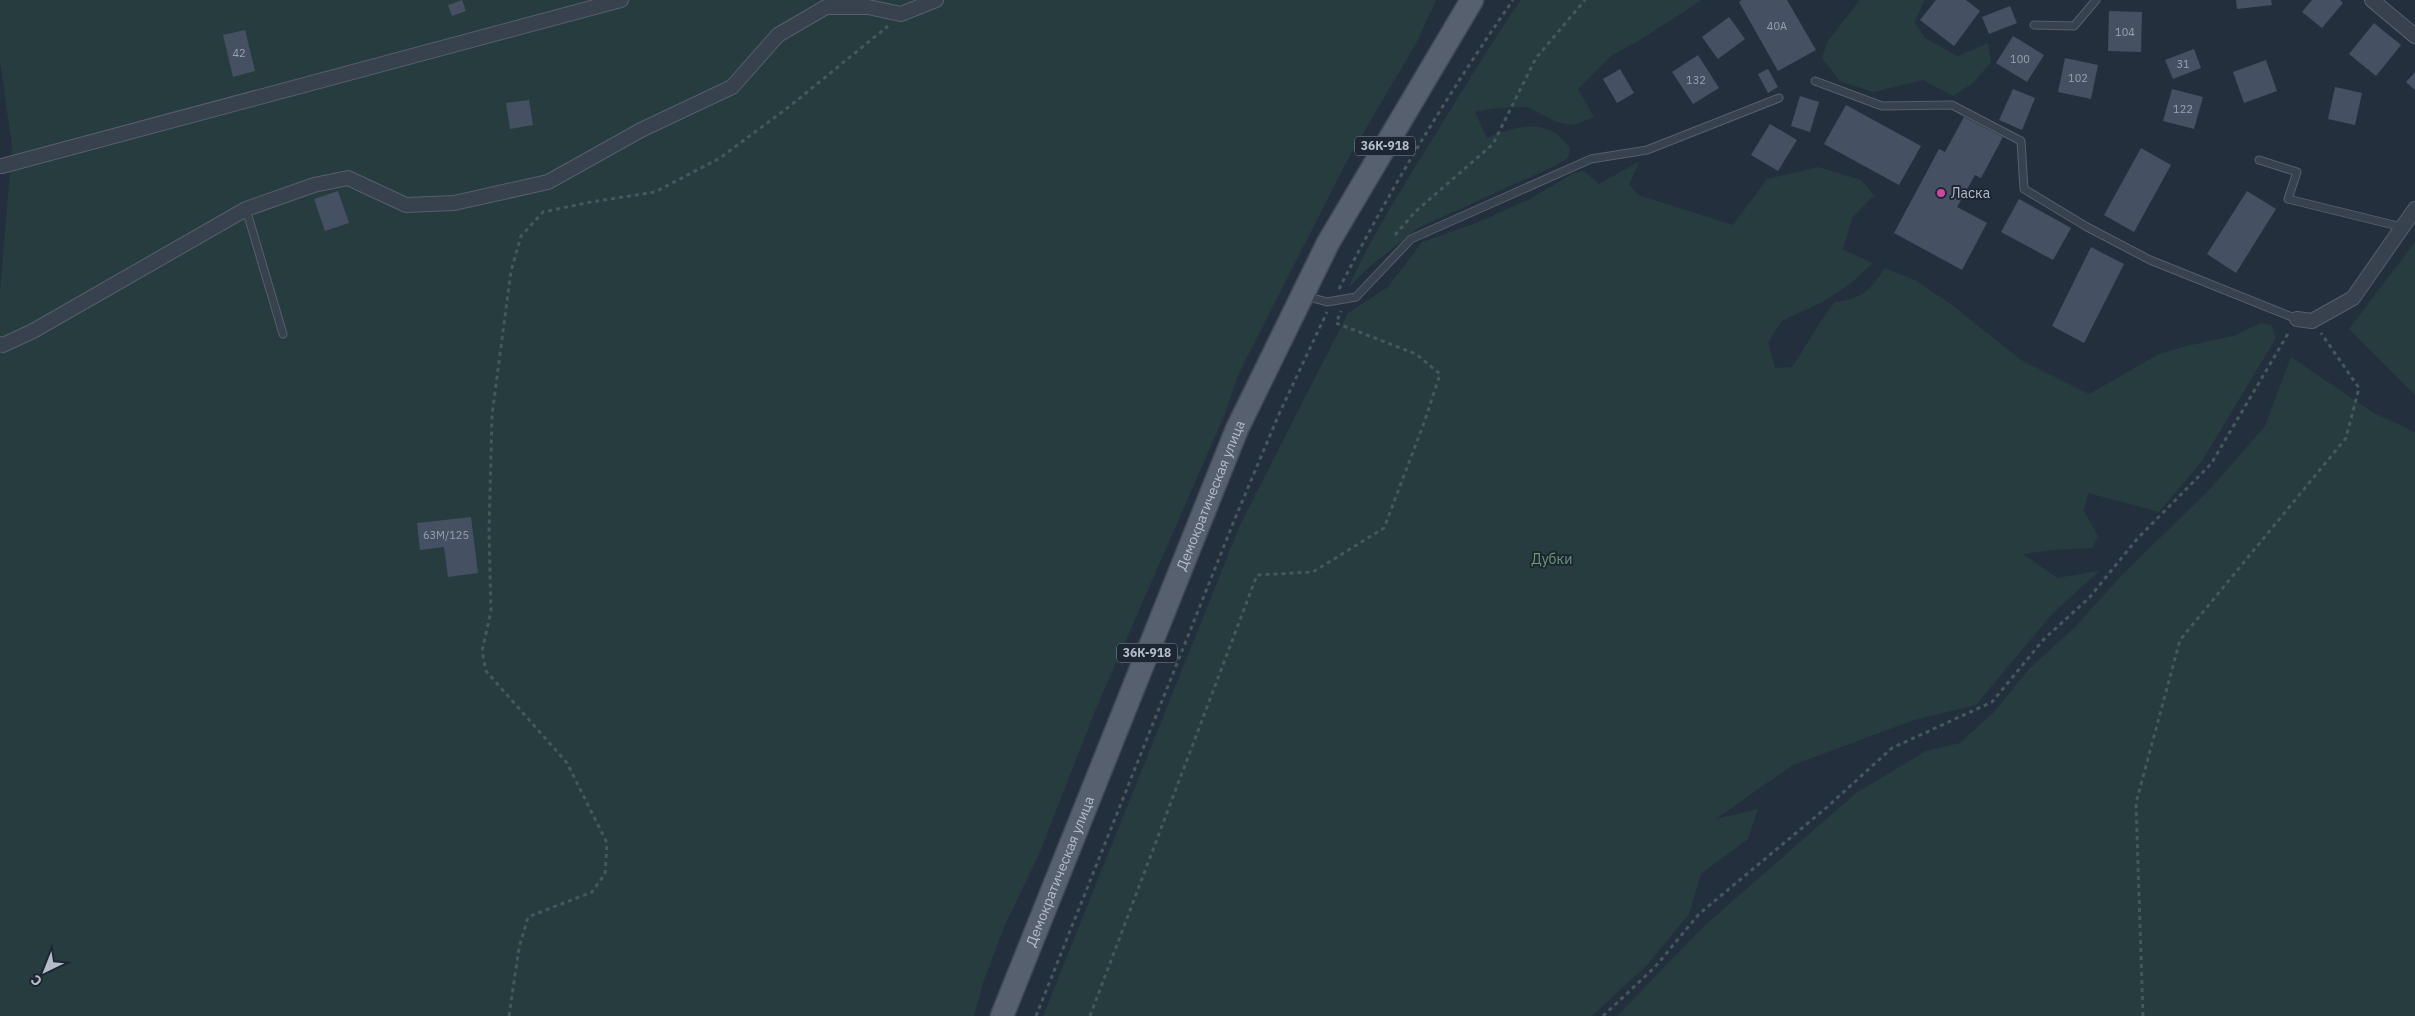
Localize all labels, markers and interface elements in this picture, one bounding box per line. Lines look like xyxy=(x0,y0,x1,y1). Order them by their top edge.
house number: 40А xyxy=(1767,19,1787,33)
house number: 104 xyxy=(2115,25,2135,39)
house number: 42 xyxy=(232,46,246,60)
house number: 100 xyxy=(2010,52,2030,66)
house number: 31 xyxy=(2176,57,2190,71)
house number: 102 xyxy=(2068,71,2088,85)
house number: 132 xyxy=(1686,73,1706,87)
house number: 122 xyxy=(2173,102,2193,116)
road number: 36К-918 xyxy=(1355,136,1415,156)
place label: Ласка xyxy=(1951,184,1991,202)
marker: Ласка xyxy=(1935,187,1947,199)
street label: Демократическая улица xyxy=(1172,417,1249,573)
house number: 63М/125 xyxy=(423,528,469,542)
park label: Дубки xyxy=(1532,550,1572,568)
road number: 36К-918 xyxy=(1117,644,1177,662)
street label: Демократическая улица xyxy=(1022,793,1098,949)
north arrow xyxy=(20,946,70,996)
text: С xyxy=(27,971,46,990)

